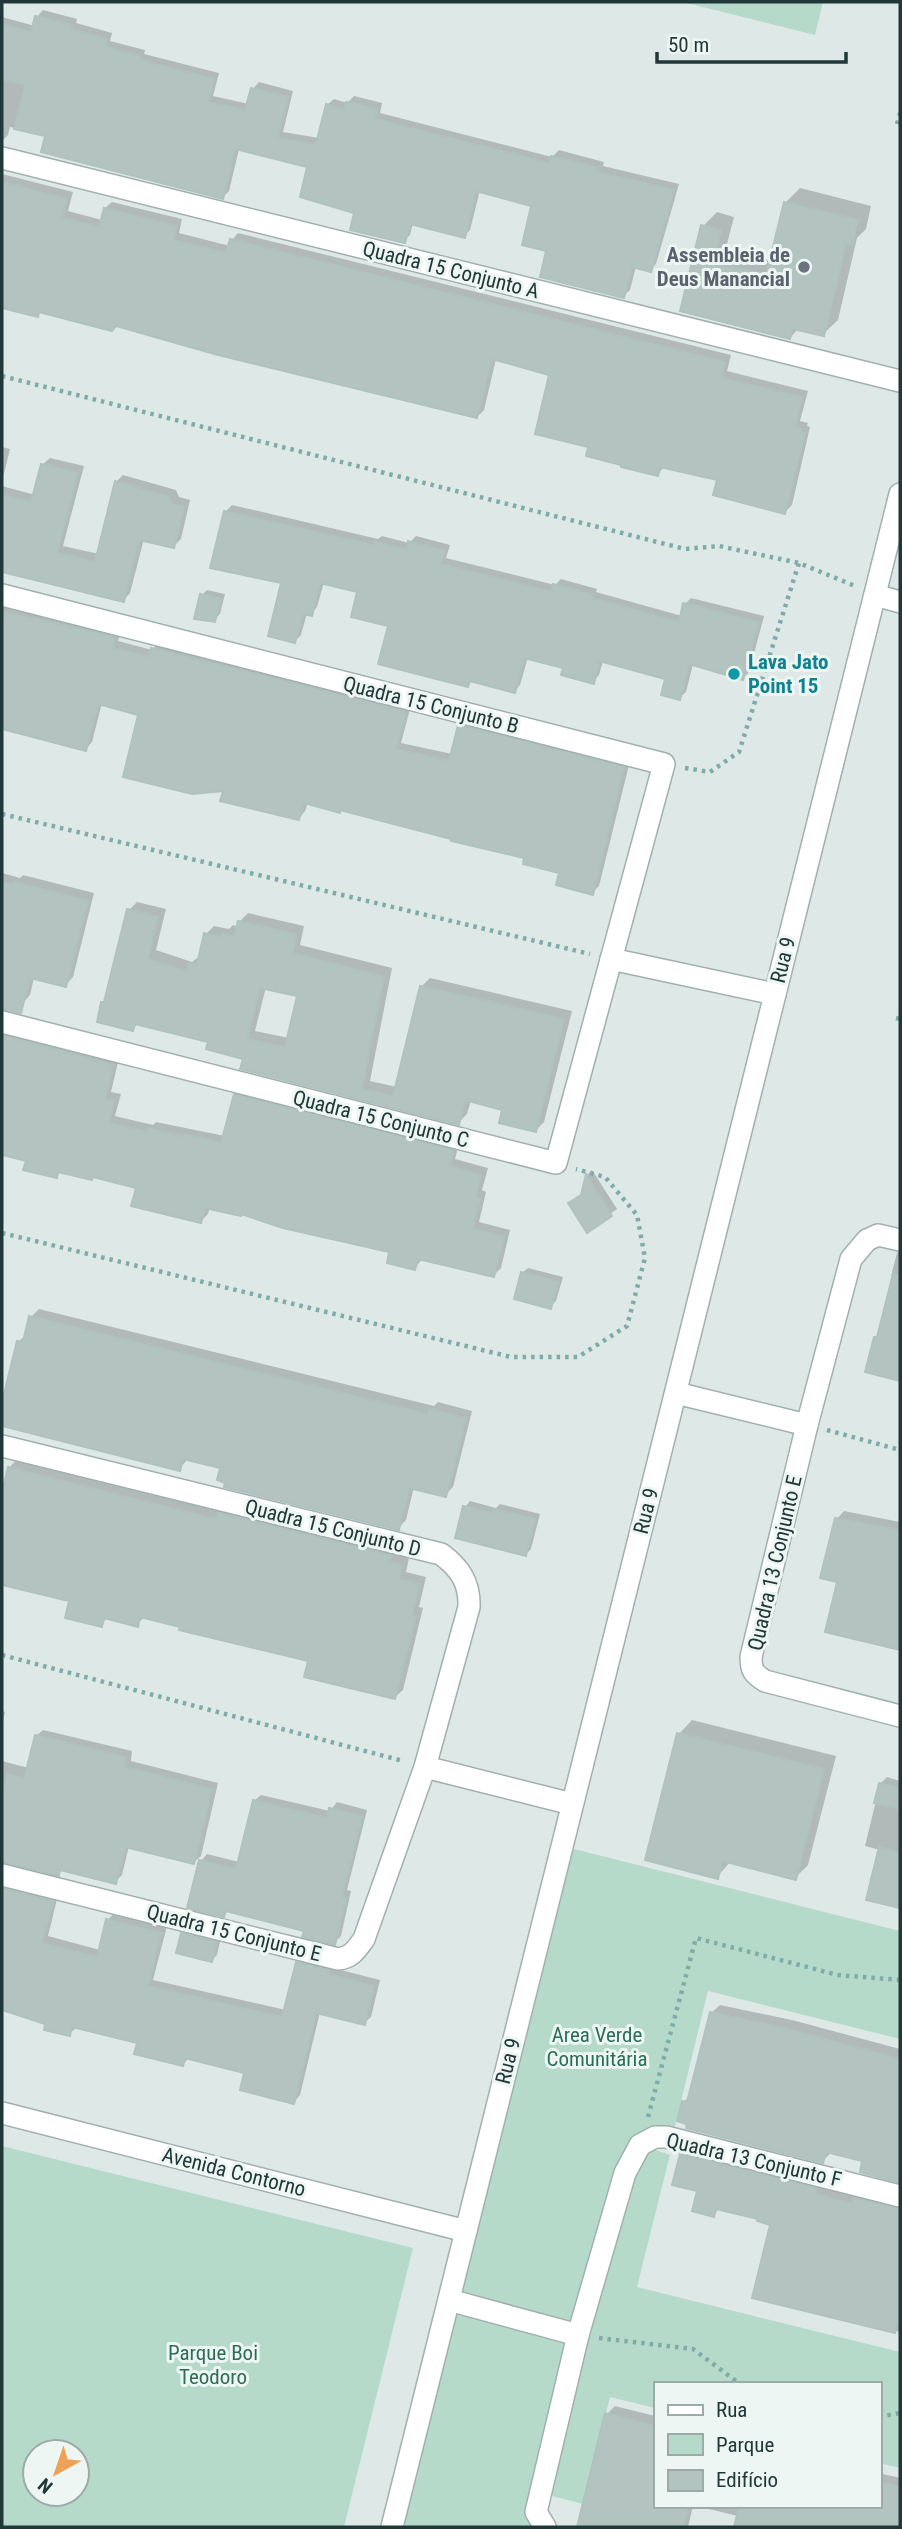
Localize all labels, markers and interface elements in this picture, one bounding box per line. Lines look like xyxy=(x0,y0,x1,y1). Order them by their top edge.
scale bar xyxy=(657,21,846,65)
text: 50 m xyxy=(668,33,709,57)
street label: Quadra 15 Conjunto A xyxy=(360,236,542,304)
place label: Assembleia de Deus Manancial xyxy=(657,243,790,291)
marker: Assembleia de Deus Manancial xyxy=(796,259,812,275)
place label: Lava Jato Point 15 xyxy=(748,650,829,698)
marker: Lava Jato Point 15 xyxy=(726,666,742,682)
street label: Quadra 15 Conjunto B xyxy=(341,672,521,738)
street label: Rua 9 xyxy=(766,935,800,985)
street label: Quadra 15 Conjunto C xyxy=(290,1086,472,1152)
street label: Quadra 13 Conjunto E xyxy=(743,1473,807,1653)
street label: Rua 9 xyxy=(629,1486,663,1536)
street label: Quadra 15 Conjunto D xyxy=(242,1495,424,1561)
street label: Quadra 15 Conjunto E xyxy=(144,1900,324,1966)
park label: Area Verde Comunitária xyxy=(547,2023,647,2071)
street label: Rua 9 xyxy=(491,2036,525,2086)
street label: Quadra 13 Conjunto F xyxy=(664,2128,844,2192)
street label: Avenida Contorno xyxy=(160,2143,308,2201)
park label: Parque Boi Teodoro xyxy=(168,2341,258,2389)
legend xyxy=(654,2382,881,2508)
text: Rua xyxy=(716,2398,747,2422)
text: Parque xyxy=(716,2433,774,2457)
north arrow xyxy=(21,2438,91,2508)
text: Edifício xyxy=(716,2468,778,2492)
text: N xyxy=(34,2473,57,2498)

